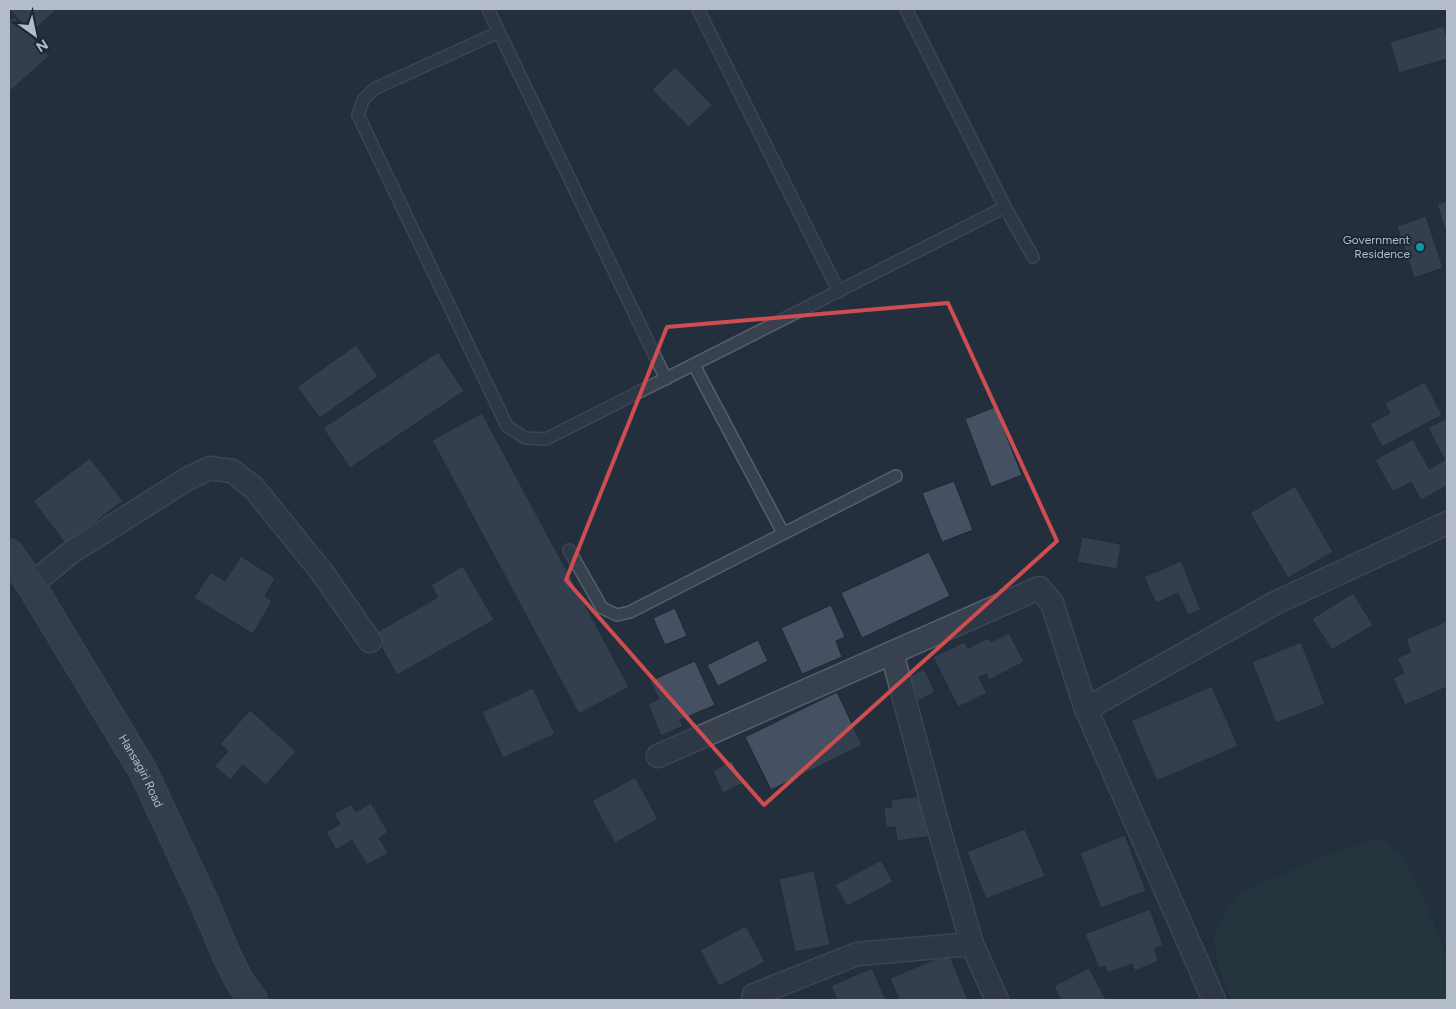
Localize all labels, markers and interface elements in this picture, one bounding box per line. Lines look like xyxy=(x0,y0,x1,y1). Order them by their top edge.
north arrow xyxy=(10,10,60,60)
text: N xyxy=(33,35,51,56)
place label: Government Residence xyxy=(1343,233,1410,261)
marker: Government Residence xyxy=(1414,241,1426,253)
street label: Hansagiri Road xyxy=(116,732,166,810)

